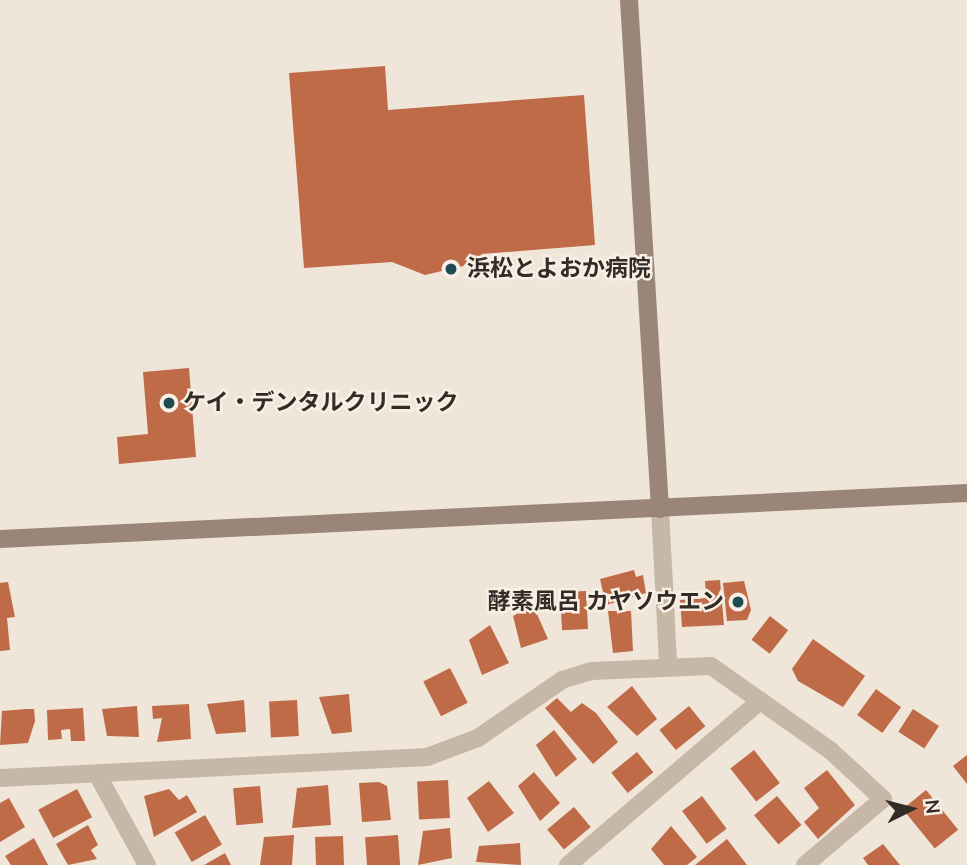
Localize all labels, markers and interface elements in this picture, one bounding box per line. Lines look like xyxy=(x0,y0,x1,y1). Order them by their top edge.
place label: 浜松とよおか病院 xyxy=(467,255,651,283)
marker: 浜松とよおか病院 xyxy=(441,259,461,279)
place label: ケイ・デンタルクリニック xyxy=(183,389,459,417)
marker: ケイ・デンタルクリニック xyxy=(161,395,177,411)
place label: 酵素風呂 カヤソウエン xyxy=(488,588,724,616)
marker: 酵素風呂 カヤソウエン xyxy=(730,594,746,610)
north arrow xyxy=(876,774,946,844)
text: N xyxy=(918,798,946,815)

